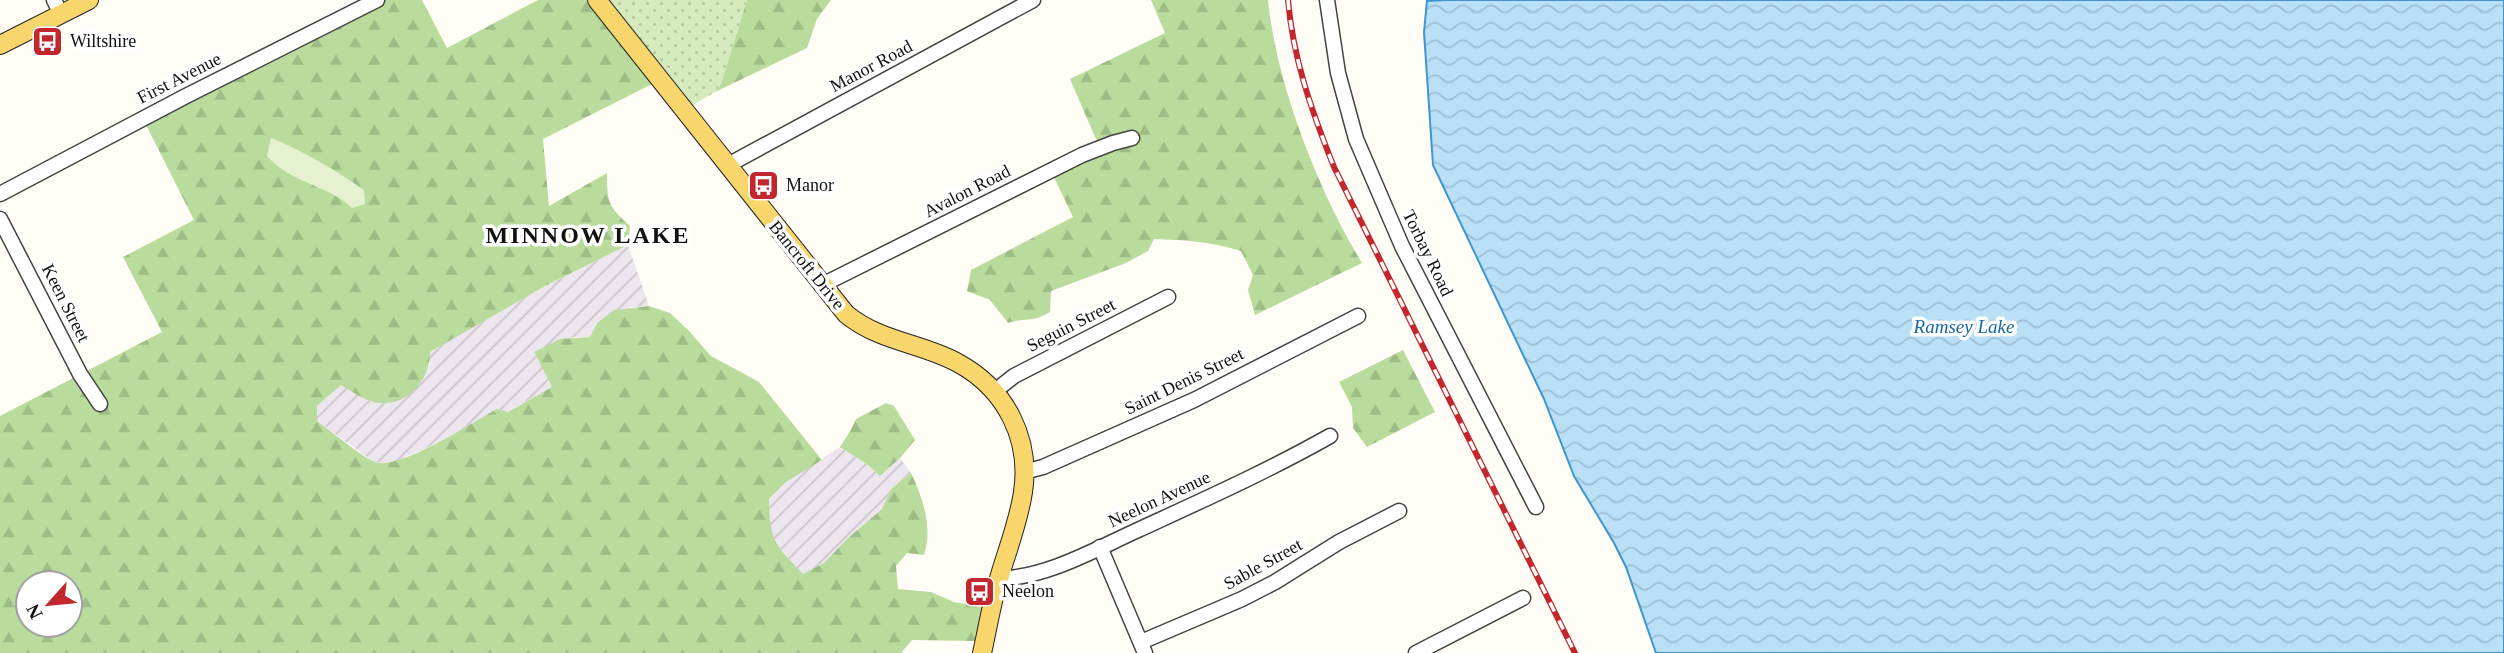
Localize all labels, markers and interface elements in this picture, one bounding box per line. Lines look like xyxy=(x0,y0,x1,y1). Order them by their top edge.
bus stop icon: Wiltshire xyxy=(30,24,64,58)
place label: Wiltshire xyxy=(70,31,136,51)
street label: Manor Road xyxy=(826,36,916,96)
street label: First Avenue xyxy=(134,48,224,108)
street label: Avalon Road xyxy=(921,161,1013,221)
bus stop icon: Manor xyxy=(746,168,780,202)
place label: Manor xyxy=(786,175,834,195)
street label: Torbay Road xyxy=(1399,207,1457,299)
street label: Bancroft Drive xyxy=(765,217,849,313)
district label: MINNOW LAKE xyxy=(486,222,690,248)
street label: Keen Street xyxy=(38,261,94,345)
street label: Seguin Street xyxy=(1023,294,1119,356)
water label: Ramsey Lake xyxy=(1913,316,2014,337)
street label: Saint Denis Street xyxy=(1121,344,1247,418)
street label: Neelon Avenue xyxy=(1105,467,1213,531)
street label: Sable Street xyxy=(1220,534,1306,594)
north arrow xyxy=(14,569,84,639)
bus stop icon: Neelon xyxy=(962,574,996,608)
place label: Neelon xyxy=(1002,581,1054,601)
text: N xyxy=(22,600,47,622)

